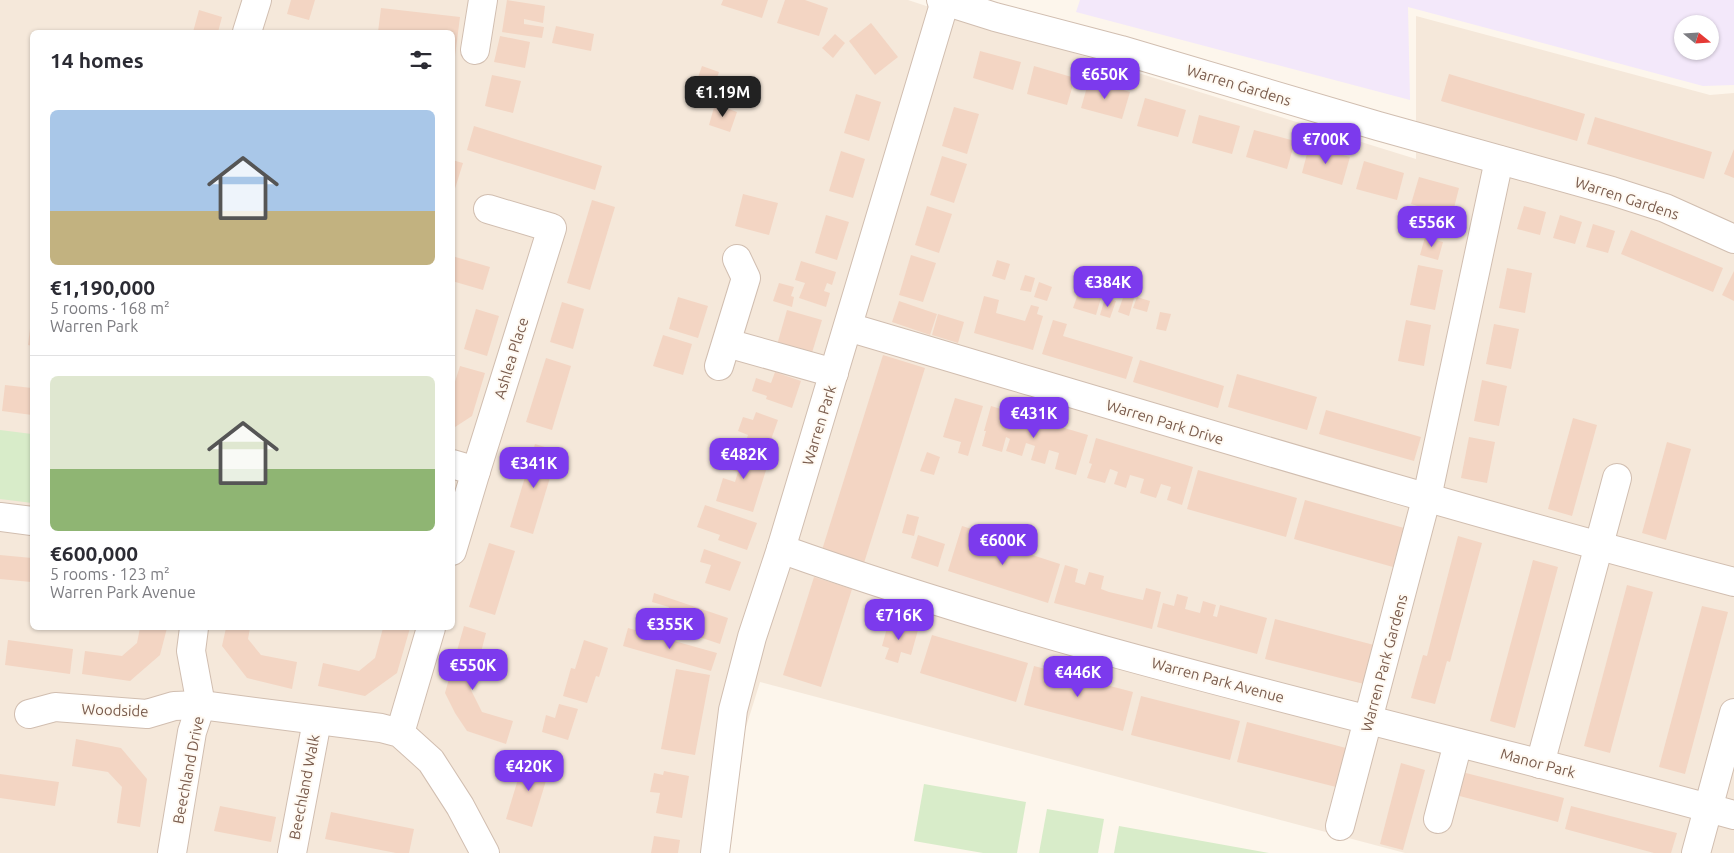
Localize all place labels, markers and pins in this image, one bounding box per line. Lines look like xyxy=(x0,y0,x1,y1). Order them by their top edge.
pin: €650K xyxy=(1070,58,1140,100)
pin: €1.19M xyxy=(682,76,764,118)
pin: €700K xyxy=(1291,122,1361,165)
pin: €556K xyxy=(1397,206,1467,248)
pin: €384K xyxy=(1073,266,1143,308)
pin: €431K xyxy=(999,396,1069,439)
pin: €482K xyxy=(709,438,779,480)
pin: €341K xyxy=(499,446,569,489)
pin: €600K xyxy=(968,524,1038,566)
pin: €716K xyxy=(864,598,934,641)
pin: €355K xyxy=(635,608,705,650)
pin: €550K xyxy=(438,648,508,691)
pin: €446K xyxy=(1043,656,1113,698)
pin: €420K xyxy=(494,750,564,792)

